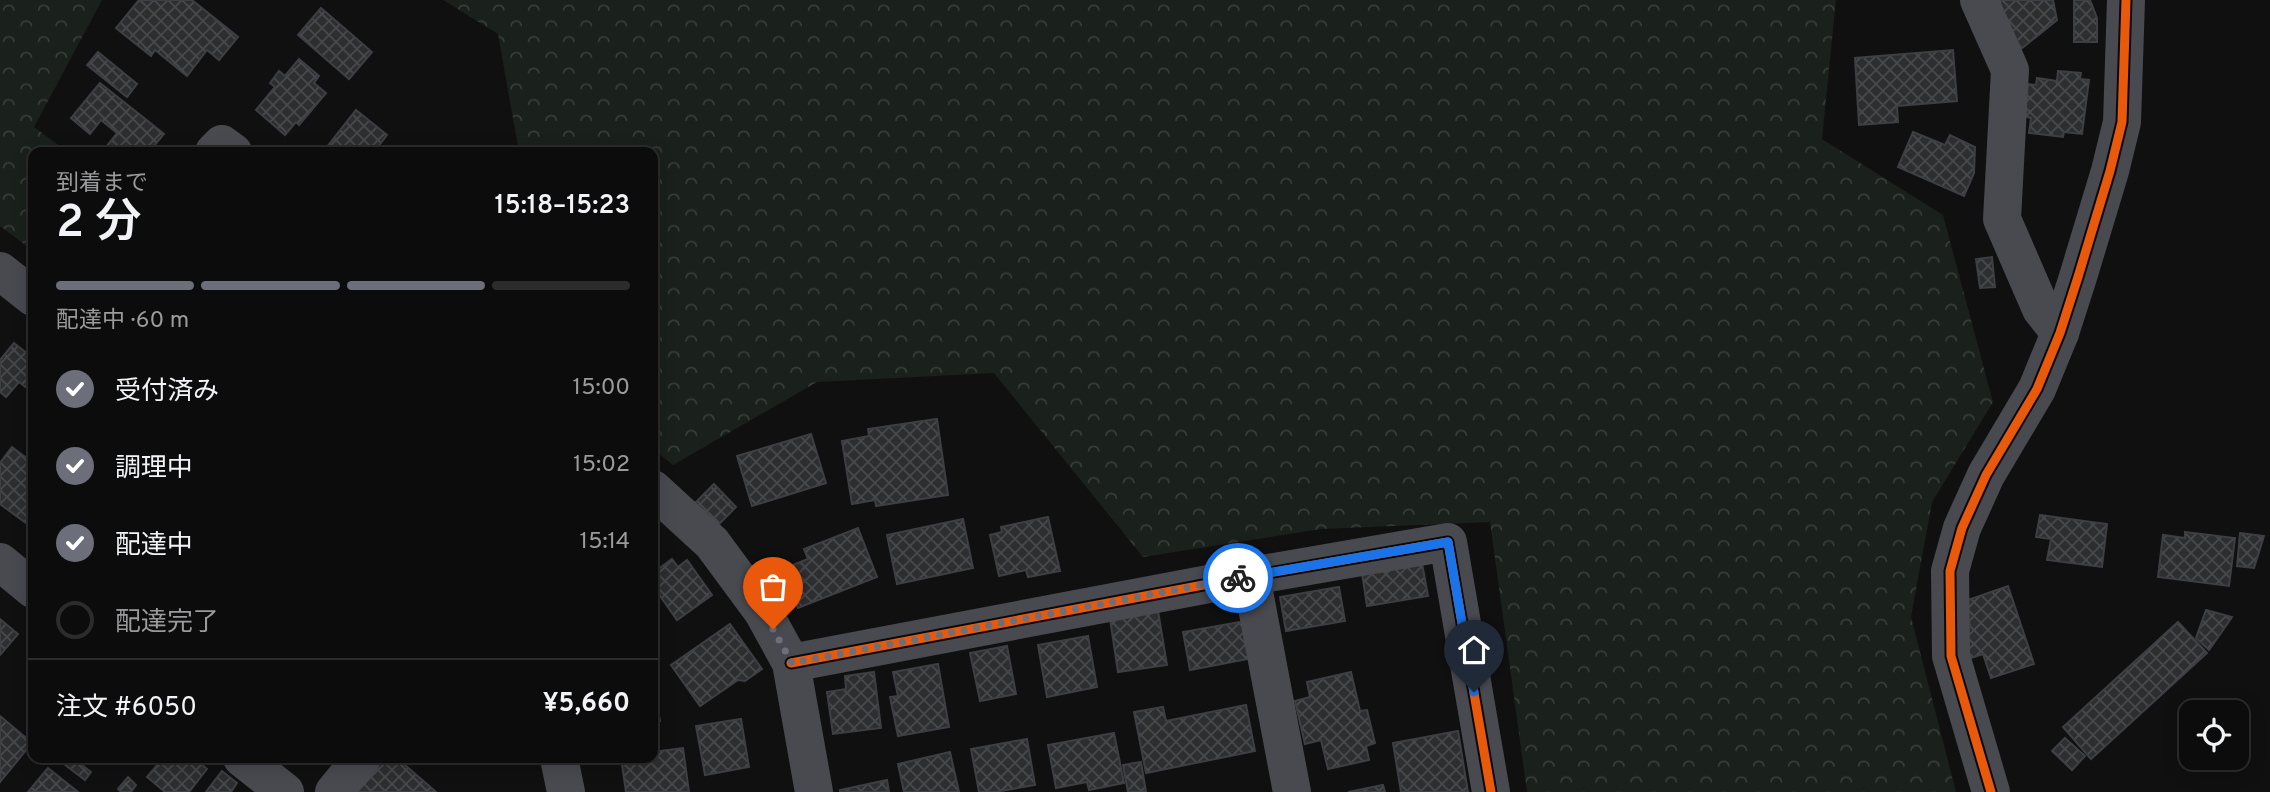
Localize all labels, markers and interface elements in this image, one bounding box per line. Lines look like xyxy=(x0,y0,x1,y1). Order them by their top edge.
text: 到着まで xyxy=(56,170,148,199)
text: 15:18–15:23 xyxy=(495,190,630,223)
text: 2 分 xyxy=(56,195,141,254)
text: 配達中 · 60 m xyxy=(56,307,189,336)
icon: check xyxy=(56,370,94,408)
text: 15:00 xyxy=(573,374,630,403)
text: 受付済み xyxy=(115,376,219,409)
icon: check xyxy=(56,447,94,485)
text: 15:02 xyxy=(573,451,630,480)
text: 調理中 xyxy=(115,453,193,486)
icon: check xyxy=(56,524,94,562)
text: 15:14 xyxy=(580,528,630,557)
text: 配達中 xyxy=(115,530,193,563)
courier xyxy=(1203,543,1273,613)
pin xyxy=(743,557,803,629)
icon: bike xyxy=(1219,559,1257,597)
icon: bag xyxy=(754,568,792,606)
text: 配達完了 xyxy=(115,607,219,640)
pin xyxy=(1444,620,1504,692)
icon: home xyxy=(1455,631,1493,669)
text: ¥5,660 xyxy=(543,688,630,721)
text: 注文 #6050 xyxy=(56,692,197,725)
map controls xyxy=(2179,700,2249,770)
button: locate xyxy=(2179,700,2249,770)

